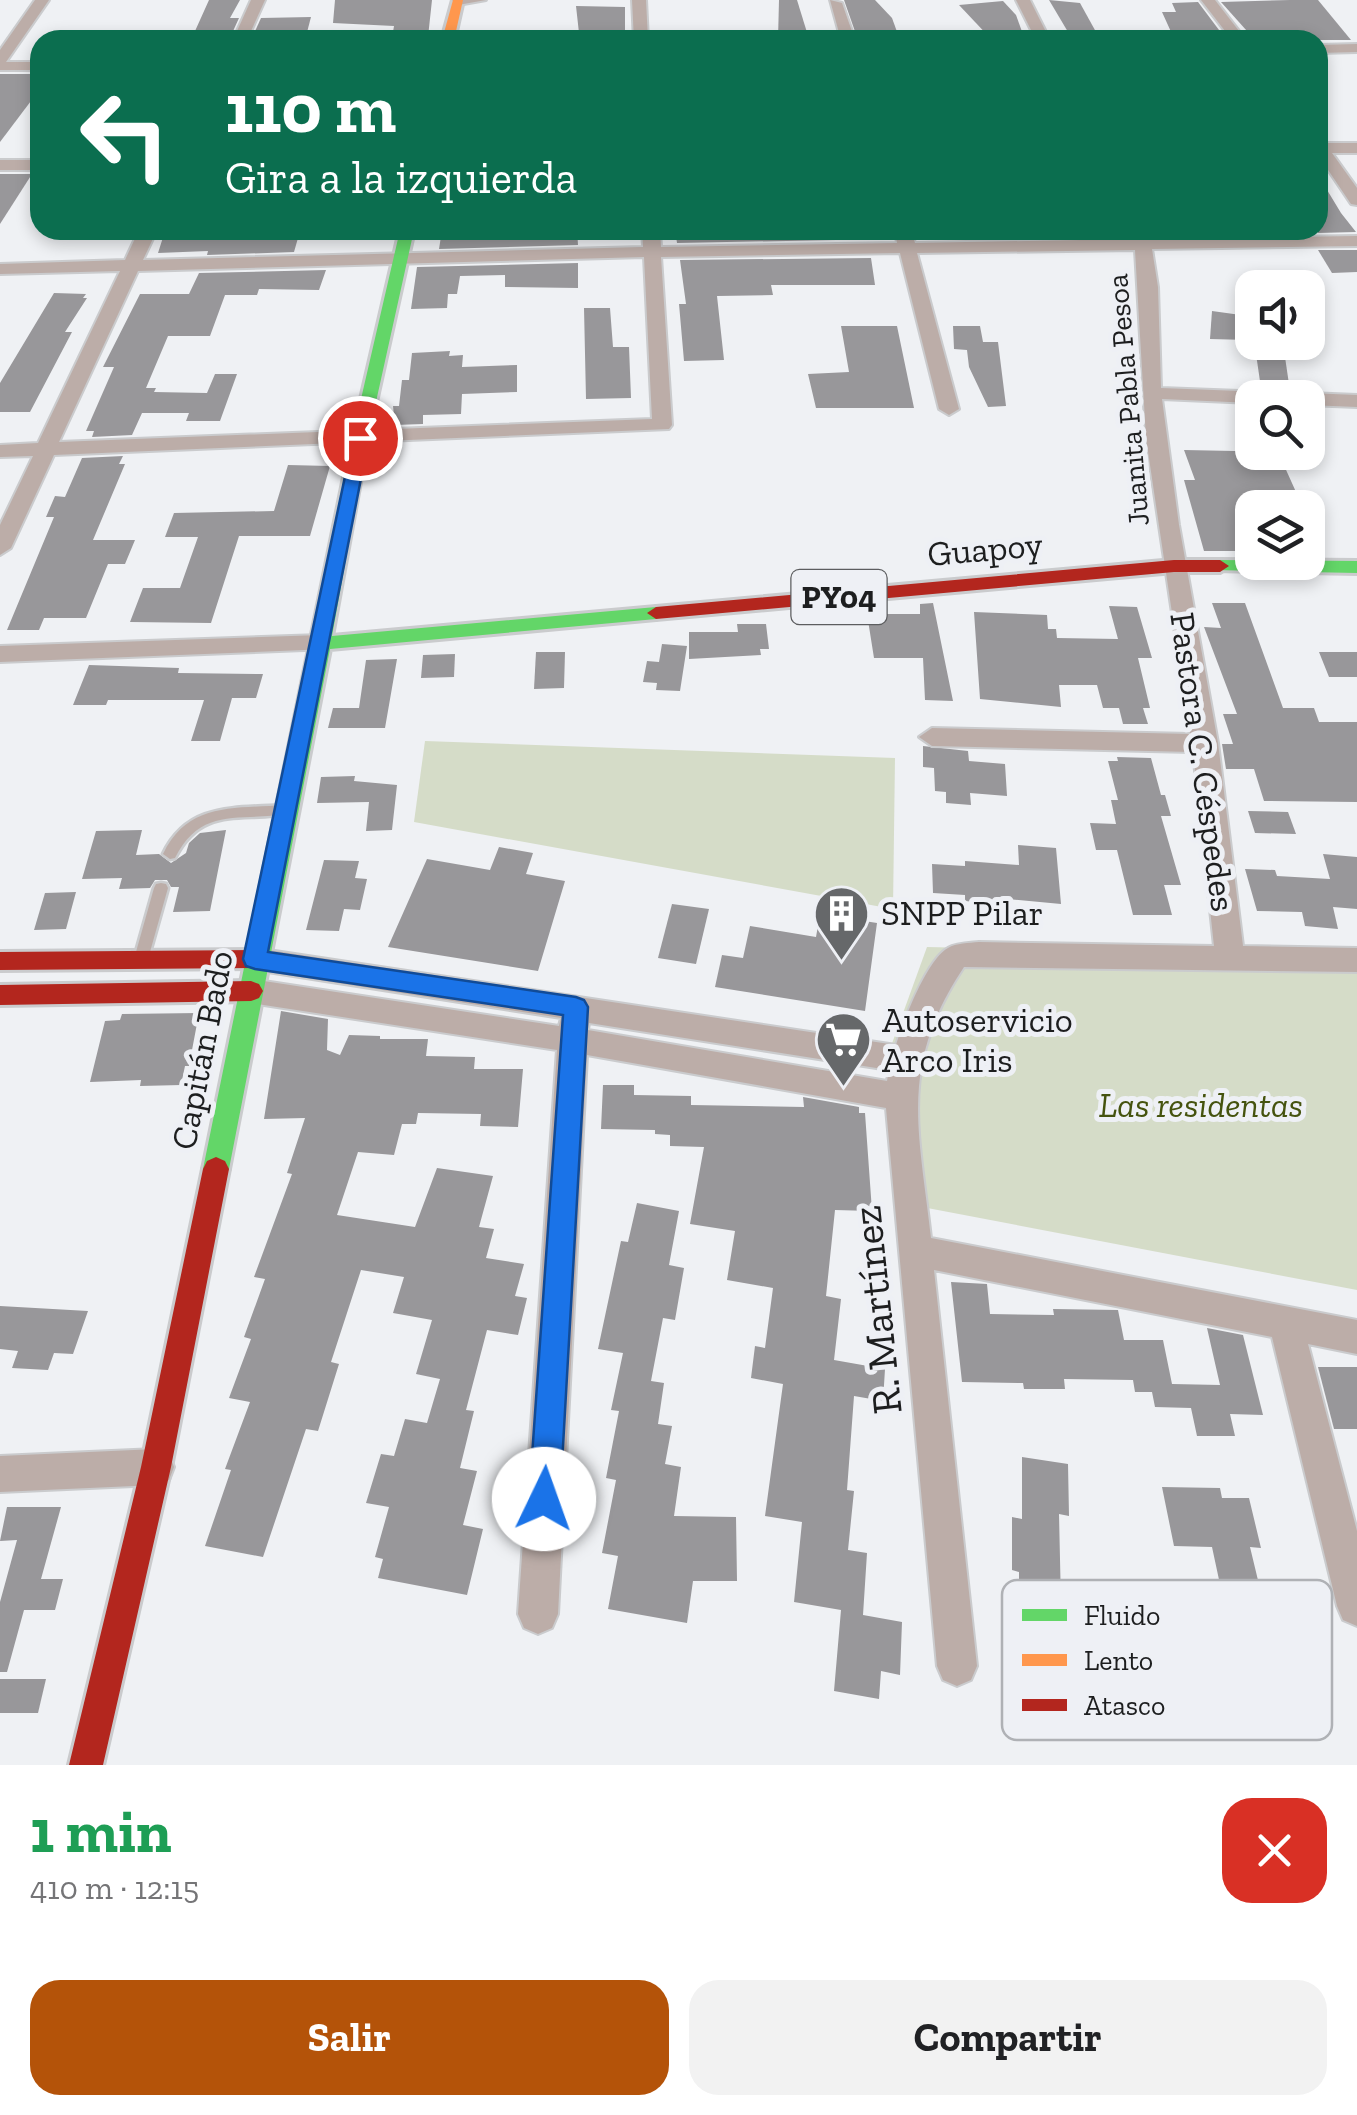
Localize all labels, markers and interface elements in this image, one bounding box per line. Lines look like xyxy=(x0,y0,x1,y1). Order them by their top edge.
text: 110 m xyxy=(225,66,396,150)
icon: left xyxy=(60,70,190,200)
text: Gira a la izquierda xyxy=(225,151,577,205)
map controls xyxy=(1235,270,1325,580)
button: sound xyxy=(1235,270,1325,360)
street label: Juanita Pabla Pesoa xyxy=(1099,272,1157,528)
button: search xyxy=(1235,380,1325,470)
pin xyxy=(318,396,403,481)
icon: arrive xyxy=(333,411,388,466)
button: layers xyxy=(1235,490,1325,580)
street label: Guapoy xyxy=(926,523,1044,575)
road number: PY04 xyxy=(792,570,886,624)
street label: Pastora C. Céspedes xyxy=(1161,610,1245,914)
building icon: SNPP Pilar xyxy=(812,883,872,962)
place label: SNPP Pilar xyxy=(881,892,1043,934)
street label: Capitán Bado xyxy=(162,947,242,1153)
place label: Autoservicio Arco Iris xyxy=(882,999,1073,1081)
supermarket icon: Autoservicio Arco Iris xyxy=(813,1010,873,1089)
park label: Las residentas xyxy=(1099,1084,1303,1126)
street label: R. Martínez xyxy=(840,1203,913,1417)
position arrow xyxy=(492,1447,596,1551)
legend xyxy=(1002,1580,1332,1740)
text: Fluido xyxy=(1084,1599,1160,1632)
text: Lento xyxy=(1084,1644,1153,1677)
text: Atasco xyxy=(1084,1689,1165,1722)
text: 1 min xyxy=(30,1795,172,1867)
button: close xyxy=(1222,1798,1327,1903)
text: 410 m · 12:15 xyxy=(30,1869,199,1907)
button: Salir xyxy=(30,1980,669,2095)
button: Compartir xyxy=(689,1980,1327,2095)

